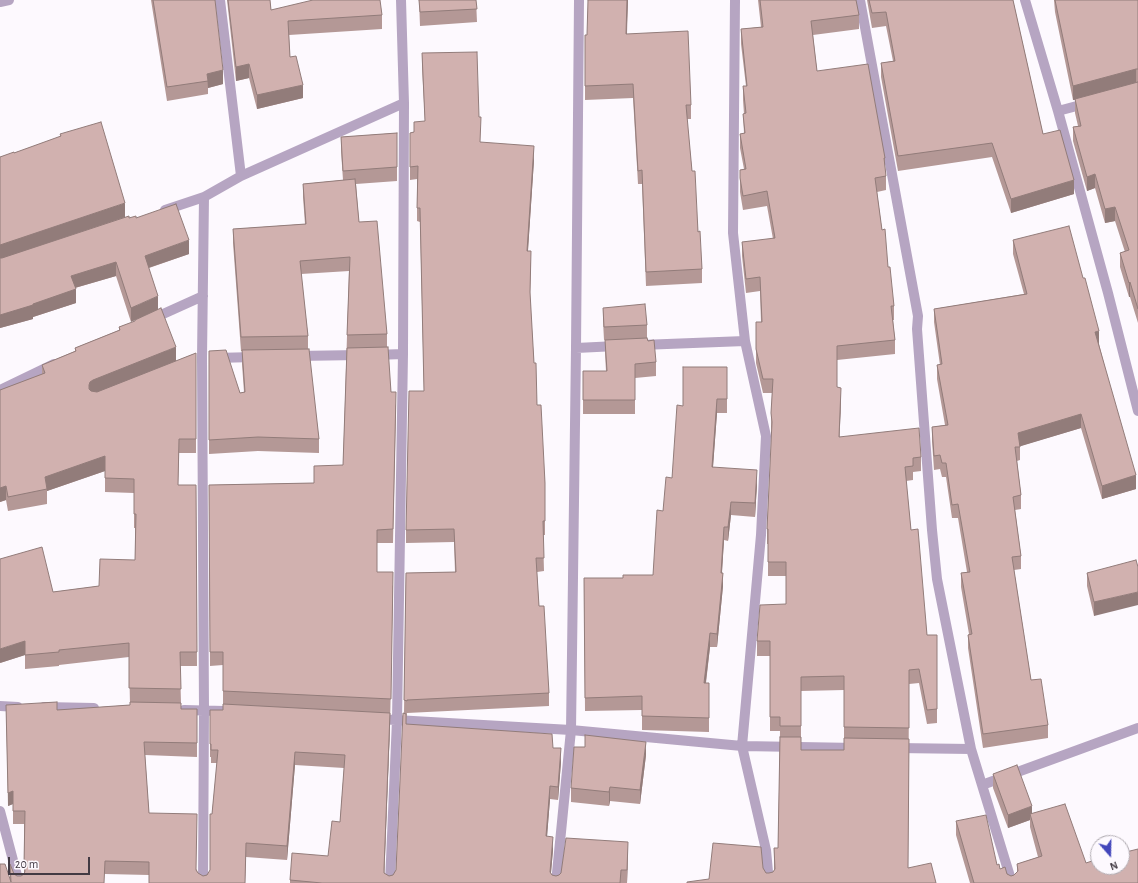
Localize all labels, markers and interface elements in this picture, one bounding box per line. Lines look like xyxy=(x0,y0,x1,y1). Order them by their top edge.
north arrow xyxy=(1090,835,1130,875)
scale bar xyxy=(10,849,92,875)
text: 20 m xyxy=(15,858,38,870)
text: N xyxy=(1108,859,1119,872)

